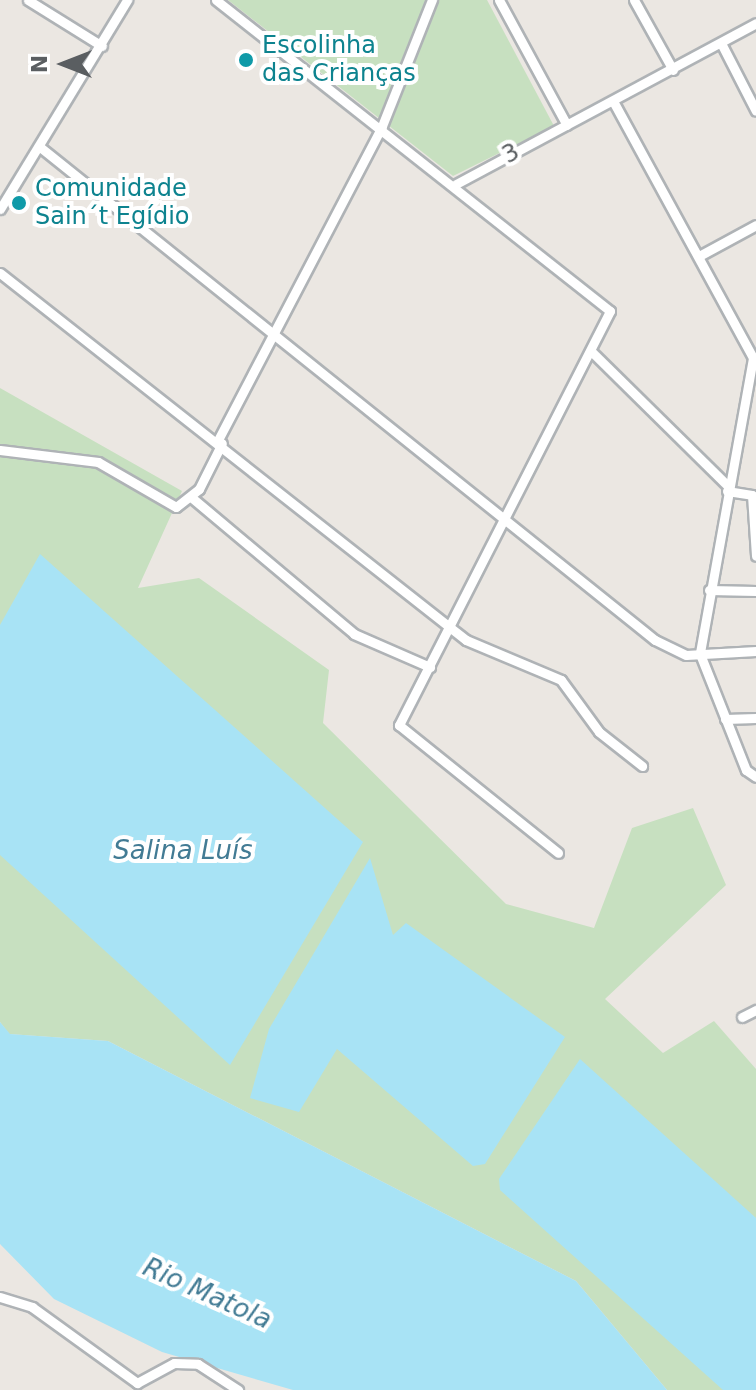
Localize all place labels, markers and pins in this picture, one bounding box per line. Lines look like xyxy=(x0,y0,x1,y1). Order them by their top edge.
place label: Escolinha das Crianças xyxy=(262,32,416,88)
marker: Escolinha das Crianças xyxy=(237,51,255,69)
place label: Comunidade Sain´t Egídio xyxy=(35,175,190,231)
marker: Comunidade Sain´t Egídio xyxy=(10,194,28,212)

